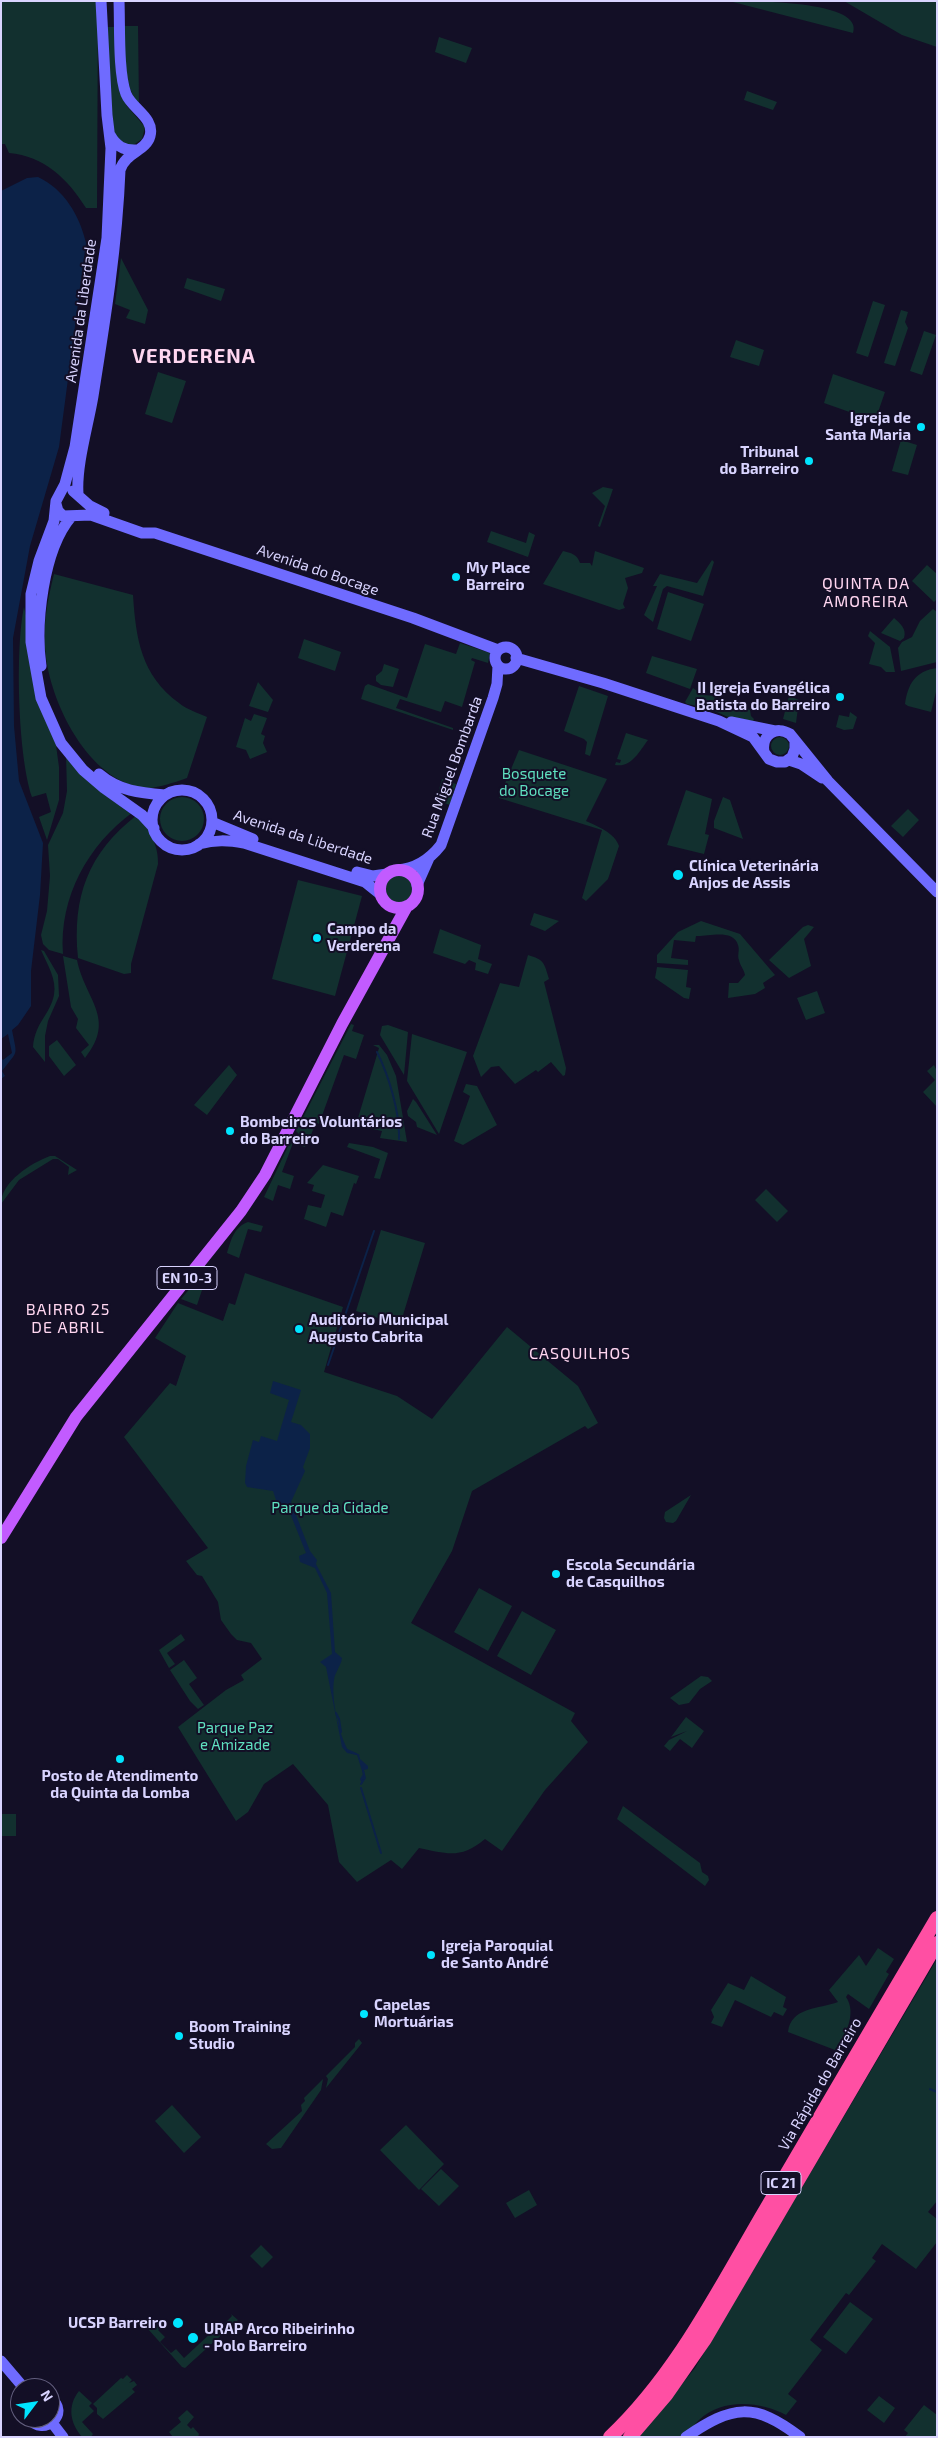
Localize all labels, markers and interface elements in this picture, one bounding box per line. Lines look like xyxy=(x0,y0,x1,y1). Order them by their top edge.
street label: Avenida da Liberdade xyxy=(62,238,100,384)
district label: VERDERENA xyxy=(131,344,257,368)
place label: Igreja de Santa Maria xyxy=(825,409,911,444)
marker: Igreja de Santa Maria xyxy=(915,421,927,433)
place label: Tribunal do Barreiro xyxy=(719,443,799,478)
marker: Tribunal do Barreiro xyxy=(803,455,815,467)
street label: Avenida do Bocage xyxy=(255,541,381,599)
place label: My Place Barreiro xyxy=(466,559,530,594)
marker: My Place Barreiro xyxy=(450,571,462,583)
district label: QUINTA DA AMOREIRA xyxy=(821,574,911,612)
place label: II Igreja Evangélica Batista do Barreiro xyxy=(696,679,830,714)
marker: II Igreja Evangélica Batista do Barreiro xyxy=(834,691,846,703)
street label: Rua Miguel Bombarda xyxy=(418,694,486,840)
park label: Bosquete do Bocage xyxy=(499,765,569,800)
street label: Avenida da Liberdade xyxy=(231,806,375,868)
place label: Clínica Veterinária Anjos de Assis xyxy=(689,857,819,892)
marker: Clínica Veterinária Anjos de Assis xyxy=(671,868,685,882)
place label: Campo da Verderena xyxy=(327,920,401,955)
marker: Campo da Verderena xyxy=(311,932,323,944)
place label: Bombeiros Voluntários do Barreiro xyxy=(240,1113,402,1148)
marker: Bombeiros Voluntários do Barreiro xyxy=(224,1125,236,1137)
road number: EN 10-3 xyxy=(157,1266,217,1290)
district label: BAIRRO 25 DE ABRIL xyxy=(25,1300,111,1338)
place label: Auditório Municipal Augusto Cabrita xyxy=(309,1311,448,1346)
marker: Auditório Municipal Augusto Cabrita xyxy=(293,1323,305,1335)
district label: CASQUILHOS xyxy=(528,1344,632,1364)
park label: Parque da Cidade xyxy=(271,1499,389,1517)
place label: Escola Secundária de Casquilhos xyxy=(566,1556,695,1591)
marker: Escola Secundária de Casquilhos xyxy=(550,1568,562,1580)
park label: Parque Paz e Amizade xyxy=(197,1719,273,1754)
marker: Posto de Atendimento da Quinta da Lomba xyxy=(114,1753,126,1765)
place label: Posto de Atendimento da Quinta da Lomba xyxy=(42,1767,198,1802)
place label: Igreja Paroquial de Santo André xyxy=(441,1937,553,1972)
marker: Igreja Paroquial de Santo André xyxy=(425,1949,437,1961)
place label: Capelas Mortuárias xyxy=(374,1996,454,2031)
marker: Capelas Mortuárias xyxy=(358,2008,370,2020)
street label: Via Rápida do Barreiro xyxy=(775,2014,865,2154)
place label: Boom Training Studio xyxy=(189,2018,291,2053)
marker: Boom Training Studio xyxy=(173,2030,185,2042)
road number: IC 21 xyxy=(761,2172,801,2194)
place label: UCSP Barreiro xyxy=(68,2314,167,2332)
marker: UCSP Barreiro xyxy=(171,2316,185,2330)
place label: URAP Arco Ribeirinho - Polo Barreiro xyxy=(204,2320,355,2355)
marker: URAP Arco Ribeirinho - Polo Barreiro xyxy=(186,2331,200,2345)
north arrow xyxy=(10,2378,60,2428)
text: N xyxy=(38,2387,57,2404)

